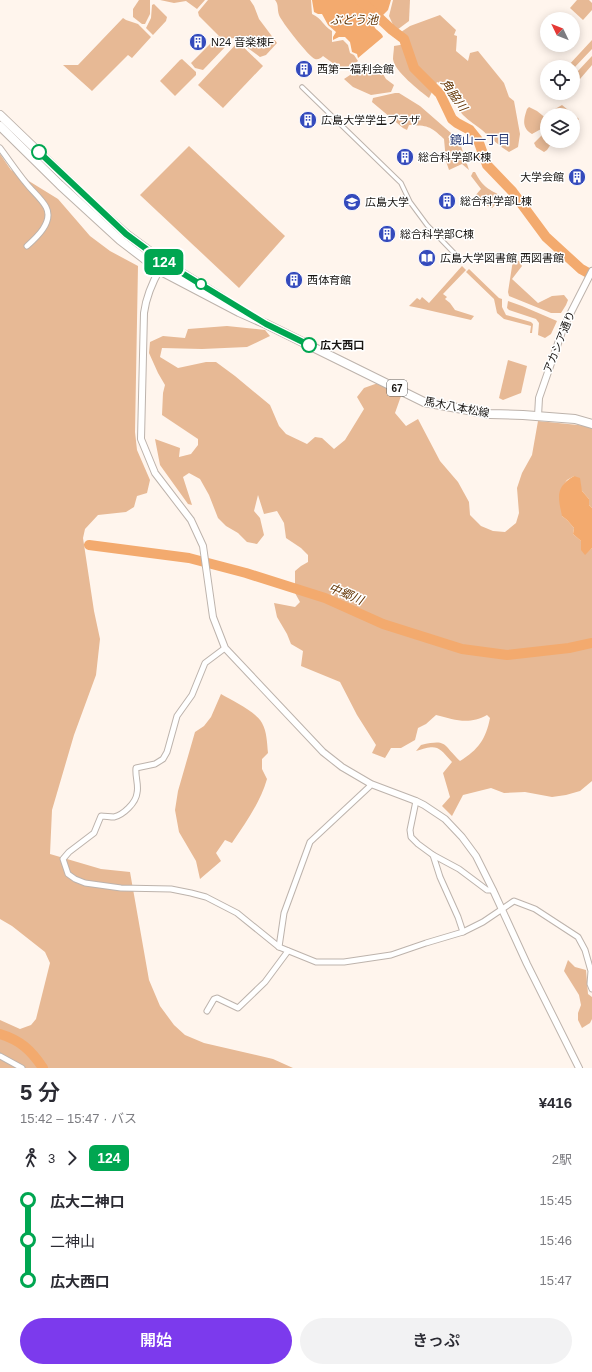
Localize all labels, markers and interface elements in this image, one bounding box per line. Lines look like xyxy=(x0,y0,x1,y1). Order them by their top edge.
north arrow xyxy=(540,12,580,52)
map controls xyxy=(540,12,580,148)
water label: ぶどう池 xyxy=(330,13,379,27)
building icon: N24 音楽棟F xyxy=(188,32,208,52)
place label: N24 音楽棟F xyxy=(211,36,274,48)
building icon: 西第一福利会館 xyxy=(294,59,314,79)
button: locate xyxy=(540,60,580,100)
place label: 西第一福利会館 xyxy=(317,63,394,75)
water label: 角脇川 xyxy=(438,76,471,115)
button: layers xyxy=(540,108,580,148)
building icon: 広島大学学生プラザ xyxy=(298,110,318,130)
place label: 広島大学学生プラザ xyxy=(321,114,420,126)
district label: 鏡山一丁目 xyxy=(450,133,510,147)
unlabelled marker xyxy=(31,144,47,160)
building icon: 総合科学部K棟 xyxy=(395,147,415,167)
place label: 総合科学部K棟 xyxy=(418,151,491,163)
building icon: 大学会館 xyxy=(567,167,587,187)
place label: 大学会館 xyxy=(520,171,564,183)
building icon: 総合科学部L棟 xyxy=(437,191,457,211)
school or university icon: 広島大学 xyxy=(342,192,362,212)
place label: 総合科学部L棟 xyxy=(460,195,532,207)
place label: 広島大学 xyxy=(365,196,409,208)
building icon: 総合科学部C棟 xyxy=(377,224,397,244)
place label: 総合科学部C棟 xyxy=(400,228,474,240)
library icon: 広島大学図書館 西図書館 xyxy=(417,248,437,268)
line badge: 124 xyxy=(141,249,187,275)
place label: 広島大学図書館 西図書館 xyxy=(440,252,564,264)
text: 124 xyxy=(152,254,176,270)
building icon: 西体育館 xyxy=(284,270,304,290)
place label: 西体育館 xyxy=(307,274,351,286)
unlabelled marker xyxy=(195,278,207,290)
street label: アカシア通り xyxy=(541,309,577,375)
marker: 広大西口 xyxy=(301,337,317,353)
place label: 広大西口 xyxy=(320,339,364,351)
road number: 67 xyxy=(387,380,407,396)
street label: 馬木八本松線 xyxy=(423,395,491,419)
water label: 中郷川 xyxy=(327,581,367,608)
text: 5 分 xyxy=(20,1080,60,1105)
text: ¥416 xyxy=(539,1094,572,1111)
text: 15:42 – 15:47 · バス xyxy=(20,1111,137,1126)
icon: walk xyxy=(20,1147,42,1169)
icon: forward xyxy=(61,1147,83,1169)
text: 124 xyxy=(97,1150,121,1166)
text: 3 xyxy=(48,1151,55,1166)
text: 2駅 xyxy=(552,1152,572,1167)
text: 広大二神口 xyxy=(50,1193,125,1210)
text: 15:45 xyxy=(539,1193,572,1208)
text: 二神山 xyxy=(50,1233,95,1250)
text: 15:46 xyxy=(539,1233,572,1248)
text: 広大西口 xyxy=(50,1273,110,1290)
text: 15:47 xyxy=(539,1273,572,1288)
button: 開始 xyxy=(20,1318,292,1364)
button: きっぷ xyxy=(300,1318,572,1364)

